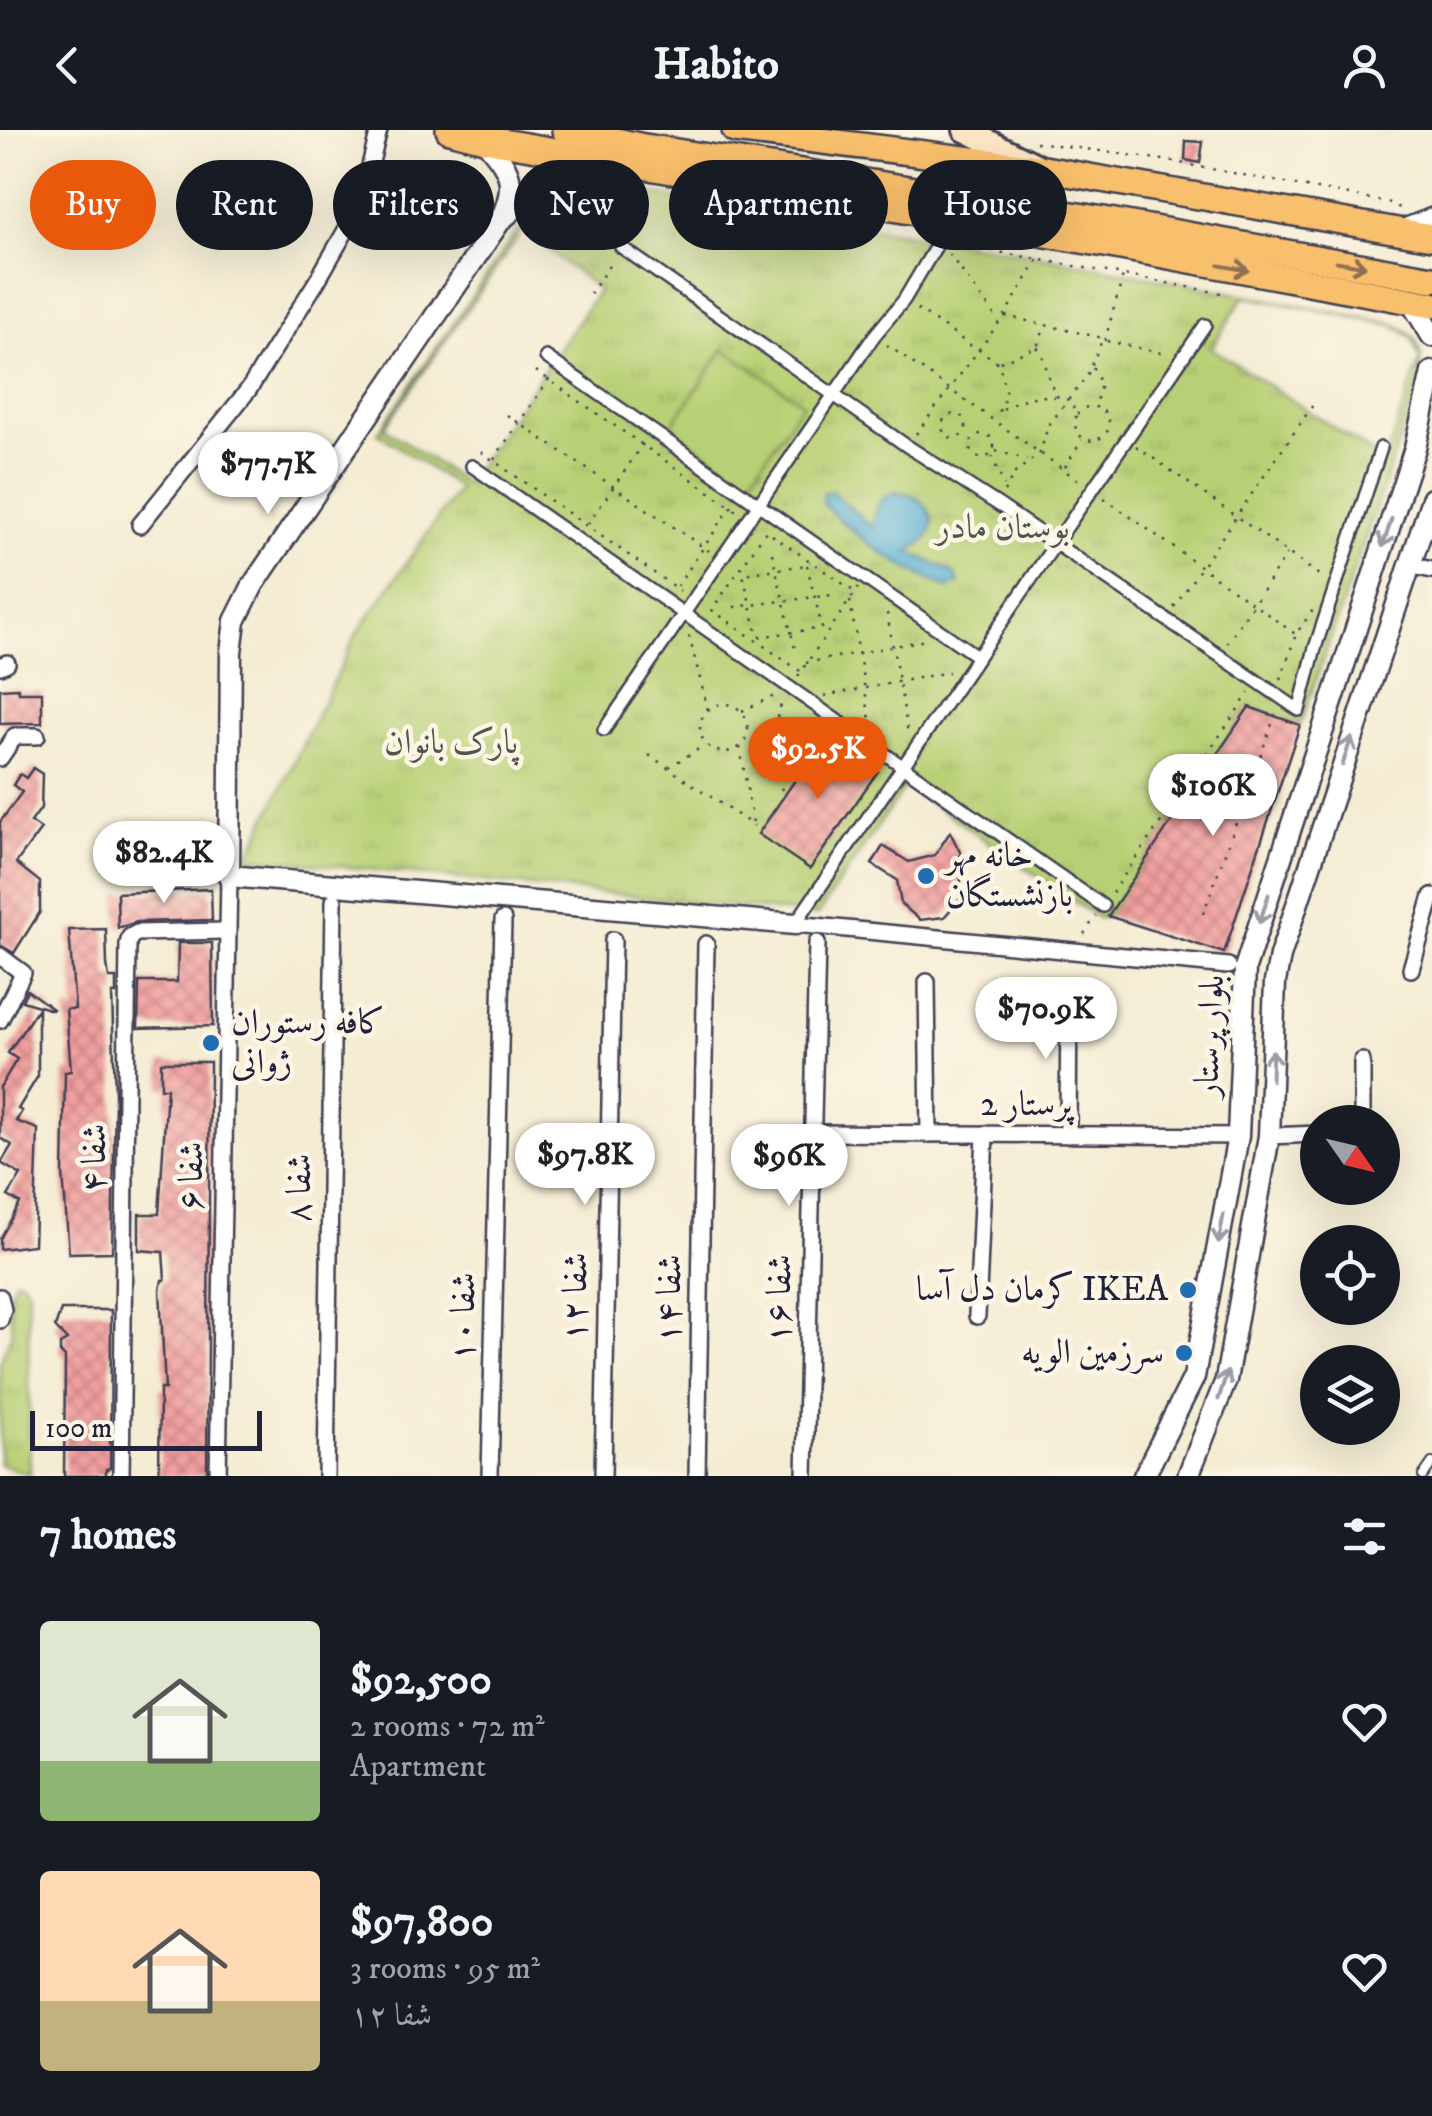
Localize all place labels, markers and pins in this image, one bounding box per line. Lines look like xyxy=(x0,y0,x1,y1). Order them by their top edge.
pin: $77.7K xyxy=(187,432,349,517)
pin: $92.5K xyxy=(737,717,899,802)
pin: $106K xyxy=(1143,754,1283,839)
pin: $82.4K xyxy=(83,821,245,906)
place label: خانه مهر بازنشستگان xyxy=(943,834,1073,918)
marker: خانه مهر بازنشستگان xyxy=(915,865,937,887)
pin: $70.9K xyxy=(965,977,1127,1062)
place label: کافه رستوران ژوانی xyxy=(231,1001,385,1085)
marker: کافه رستوران ژوانی xyxy=(200,1032,222,1054)
pin: $97.8K xyxy=(504,1123,666,1208)
pin: $96K xyxy=(730,1124,848,1209)
place label: کرمان دل آسا IKEA xyxy=(916,1268,1169,1312)
marker: کرمان دل آسا IKEA xyxy=(1177,1279,1199,1301)
place label: سرزمین الویه xyxy=(1021,1331,1164,1375)
marker: سرزمین الویه xyxy=(1173,1342,1195,1364)

